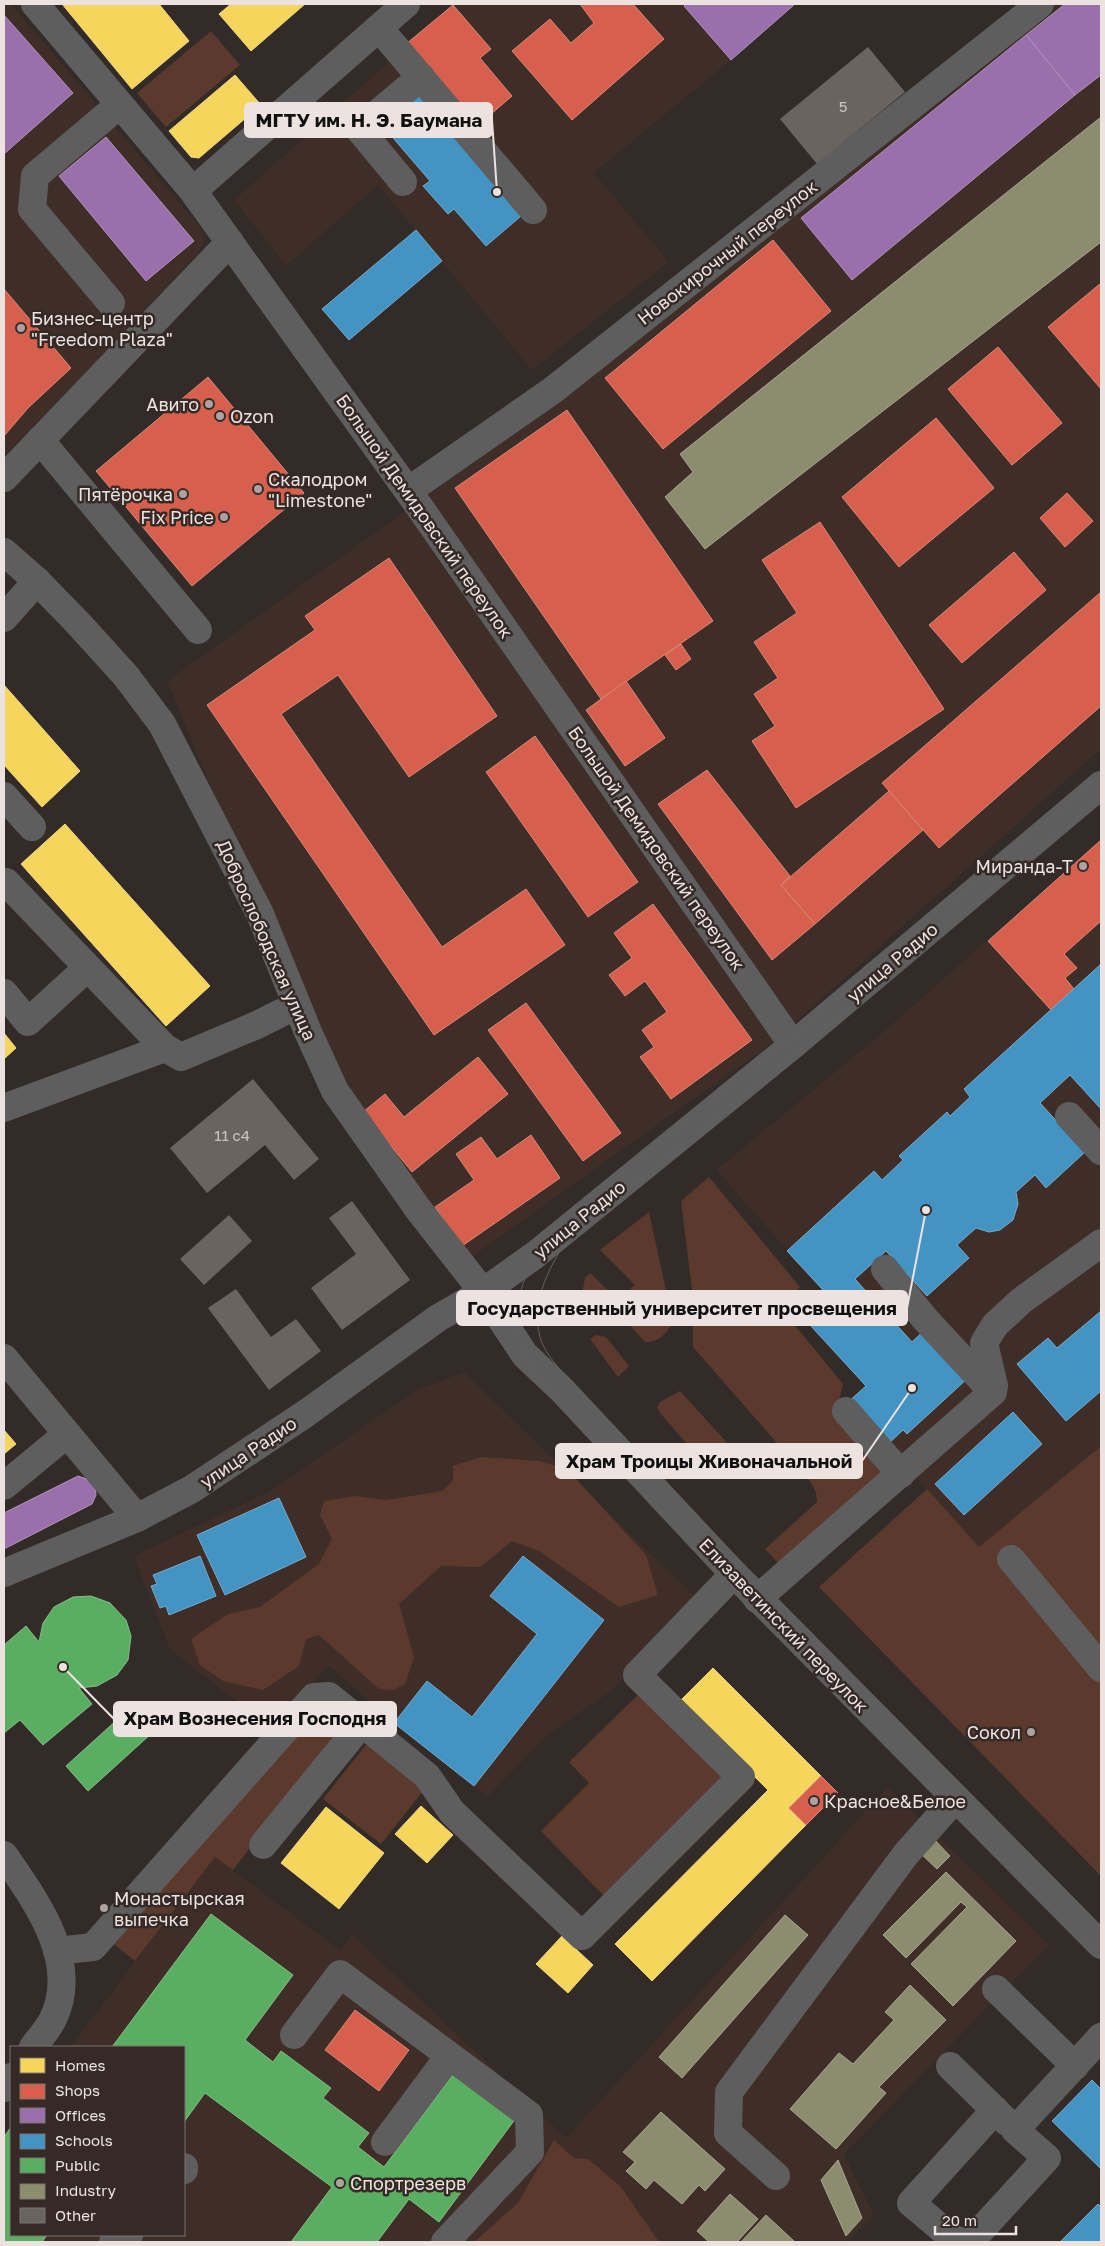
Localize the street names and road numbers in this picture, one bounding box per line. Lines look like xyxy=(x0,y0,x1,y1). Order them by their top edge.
street label: Новокирочный переулок xyxy=(633,175,821,329)
street label: Большой Демидовский переулок xyxy=(332,390,518,642)
street label: Большой Демидовский переулок xyxy=(564,722,750,974)
street label: Доброслободская улица xyxy=(213,836,321,1044)
street label: улица Радио xyxy=(842,918,942,1006)
street label: улица Радио xyxy=(529,1175,629,1263)
street label: улица Радио xyxy=(195,1412,301,1492)
street label: Елизаветинский переулок xyxy=(695,1533,873,1717)

